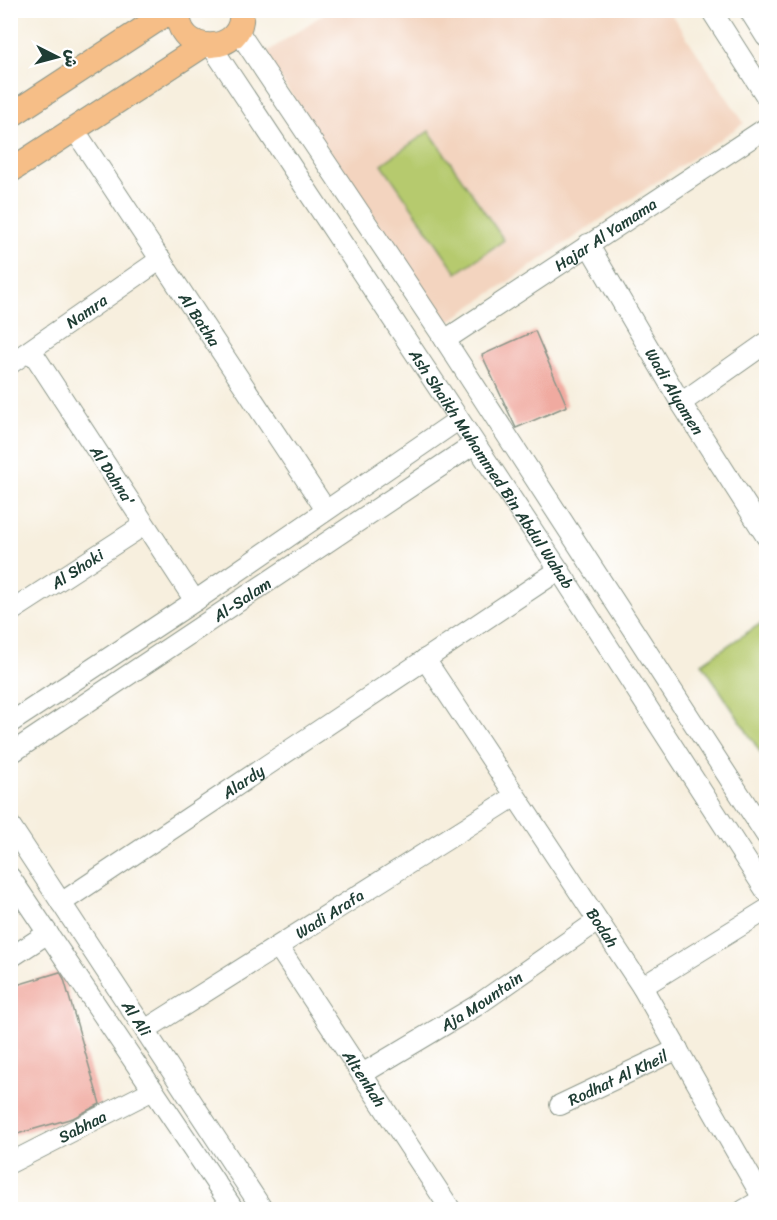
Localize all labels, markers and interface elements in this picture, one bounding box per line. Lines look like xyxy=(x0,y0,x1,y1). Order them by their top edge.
north arrow xyxy=(27,27,87,87)
text: ش xyxy=(56,48,87,69)
street label: Hajar Al Yamama xyxy=(548,189,663,279)
street label: Namra xyxy=(59,285,114,336)
street label: Al Batha xyxy=(170,285,229,353)
street label: Ash Shaikh Muhammed Bin Abdul Wahab xyxy=(401,342,582,595)
street label: Wadi Alyamen xyxy=(637,342,713,441)
street label: Al Dahna' xyxy=(82,438,144,512)
street label: Al Shoki xyxy=(44,540,110,597)
street label: Al-Salam xyxy=(206,569,277,630)
street label: Alardy xyxy=(215,756,271,807)
street label: Wadi Arafa xyxy=(289,881,370,947)
street label: Bodah xyxy=(579,902,627,954)
street label: Aja Mountain xyxy=(434,963,529,1039)
street label: Al Ali xyxy=(114,993,160,1043)
street label: Rodhat Al Kheil xyxy=(563,1041,673,1114)
street label: Altenhah xyxy=(334,1043,394,1113)
street label: Sabhaa xyxy=(53,1102,112,1151)

